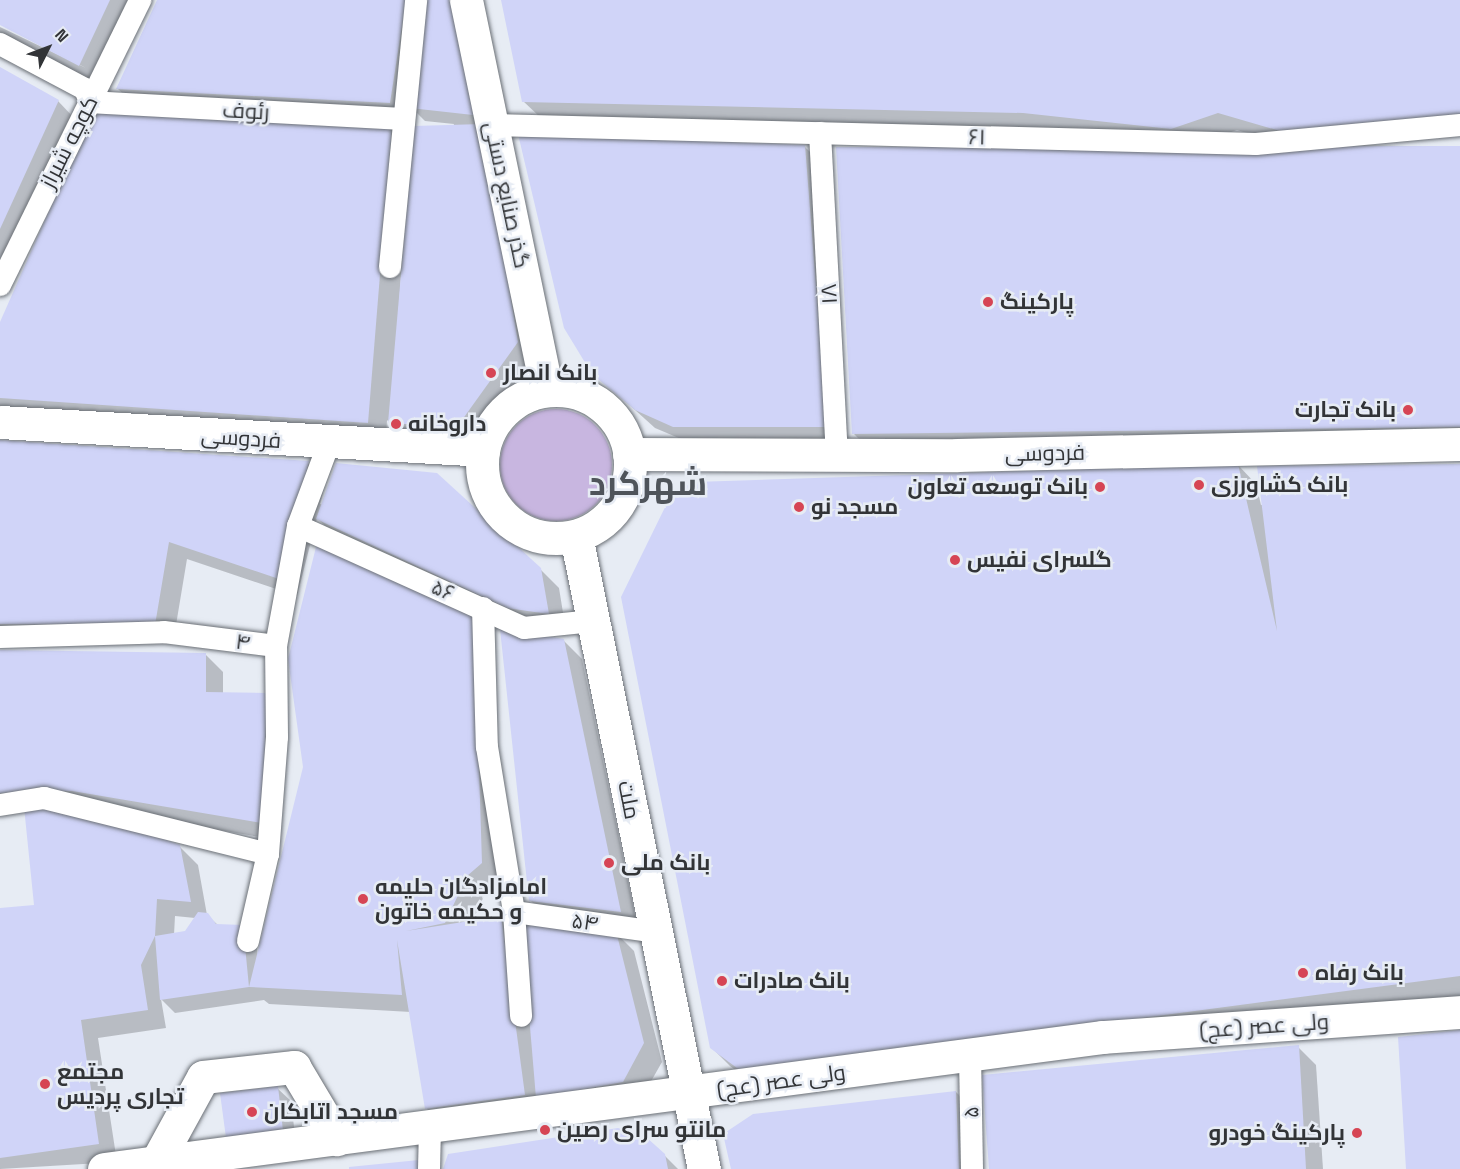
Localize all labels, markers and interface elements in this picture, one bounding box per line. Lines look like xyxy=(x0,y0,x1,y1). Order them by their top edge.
north arrow xyxy=(18,18,78,78)
text: N xyxy=(50,25,73,47)
street label: کوچه شیراز xyxy=(35,91,103,193)
street label: رئوف xyxy=(222,97,270,125)
street label: گذر صنایع دستی xyxy=(479,119,535,271)
street label: ۶۱ xyxy=(968,124,986,150)
street label: ۱۸ xyxy=(815,283,843,305)
place label: پارکینگ xyxy=(1000,289,1074,315)
marker: پارکینگ xyxy=(981,295,995,309)
place label: بانک انصار xyxy=(503,360,597,386)
marker: بانک انصار xyxy=(484,366,498,380)
place label: بانک تجارت xyxy=(1295,397,1396,423)
marker: بانک تجارت xyxy=(1401,403,1415,417)
place label: داروخانه xyxy=(408,411,486,437)
marker: داروخانه xyxy=(389,417,403,431)
street label: فردوسی xyxy=(200,422,282,454)
street label: فردوسی xyxy=(1005,439,1085,467)
district label: شهرکرد xyxy=(589,464,707,504)
place label: بانک کشاورزی xyxy=(1211,472,1348,498)
place label: بانک توسعه تعاون xyxy=(908,474,1088,500)
marker: بانک کشاورزی xyxy=(1192,478,1206,492)
marker: بانک توسعه تعاون xyxy=(1093,480,1107,494)
place label: مسجد نو xyxy=(811,494,898,520)
marker: مسجد نو xyxy=(792,500,806,514)
place label: گلسرای نفیس xyxy=(967,547,1112,573)
marker: گلسرای نفیس xyxy=(948,553,962,567)
street label: ۵۶ xyxy=(427,573,459,607)
street label: ۴ xyxy=(234,628,252,656)
street label: ملت xyxy=(612,778,646,822)
place label: بانک ملی xyxy=(621,850,710,876)
marker: بانک ملی xyxy=(602,856,616,870)
place label: امامزادگان حلیمه و حکیمه خاتون xyxy=(375,873,547,924)
marker: امامزادگان حلیمه و حکیمه خاتون xyxy=(356,892,370,906)
street label: ۵۴ xyxy=(570,907,600,937)
place label: بانک رفاه xyxy=(1315,960,1404,986)
marker: بانک رفاه xyxy=(1296,966,1310,980)
place label: بانک صادرات xyxy=(734,968,850,994)
marker: بانک صادرات xyxy=(715,974,729,988)
street label: ولی عصر (عج) xyxy=(1198,1008,1330,1044)
place label: مجتمع تجاری پردیس xyxy=(57,1058,184,1110)
street label: ولی عصر (عج) xyxy=(715,1059,847,1103)
marker: مجتمع تجاری پردیس xyxy=(38,1077,52,1091)
place label: مسجد اتابکان xyxy=(264,1099,398,1125)
marker: مسجد اتابکان xyxy=(245,1105,259,1119)
street label: ۵ xyxy=(958,1106,984,1118)
place label: مانتو سرای رصین xyxy=(557,1117,726,1143)
place label: پارکینگ خودرو xyxy=(1209,1120,1345,1146)
marker: مانتو سرای رصین xyxy=(538,1123,552,1137)
marker: پارکینگ خودرو xyxy=(1350,1126,1364,1140)

